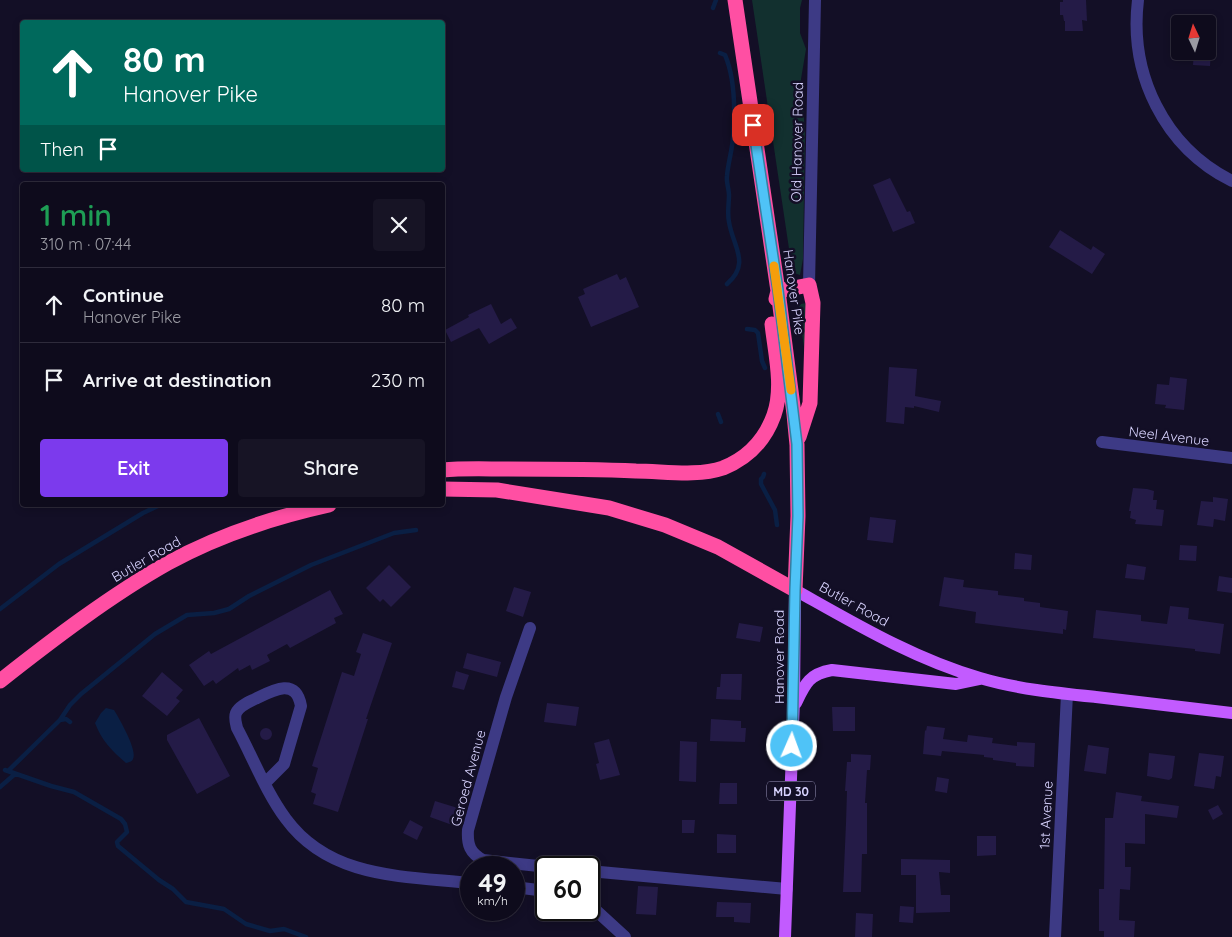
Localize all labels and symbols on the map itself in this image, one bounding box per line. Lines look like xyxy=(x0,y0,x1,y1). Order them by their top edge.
north arrow xyxy=(1171,15,1216,60)
street label: Old Hanover Road xyxy=(787,82,807,202)
pin xyxy=(732,104,774,146)
street label: Hanover Pike xyxy=(779,248,809,336)
street label: Neel Avenue xyxy=(1128,422,1210,450)
street label: Butler Road xyxy=(108,532,184,586)
street label: Butler Road xyxy=(816,578,892,630)
street label: Hanover Road xyxy=(770,610,788,704)
position arrow xyxy=(765,719,817,771)
street label: Geroed Avenue xyxy=(446,728,490,828)
street label: 1st Avenue xyxy=(1035,780,1057,850)
road number: MD 30 xyxy=(767,781,815,800)
speed limit sign: 60 xyxy=(535,856,600,921)

